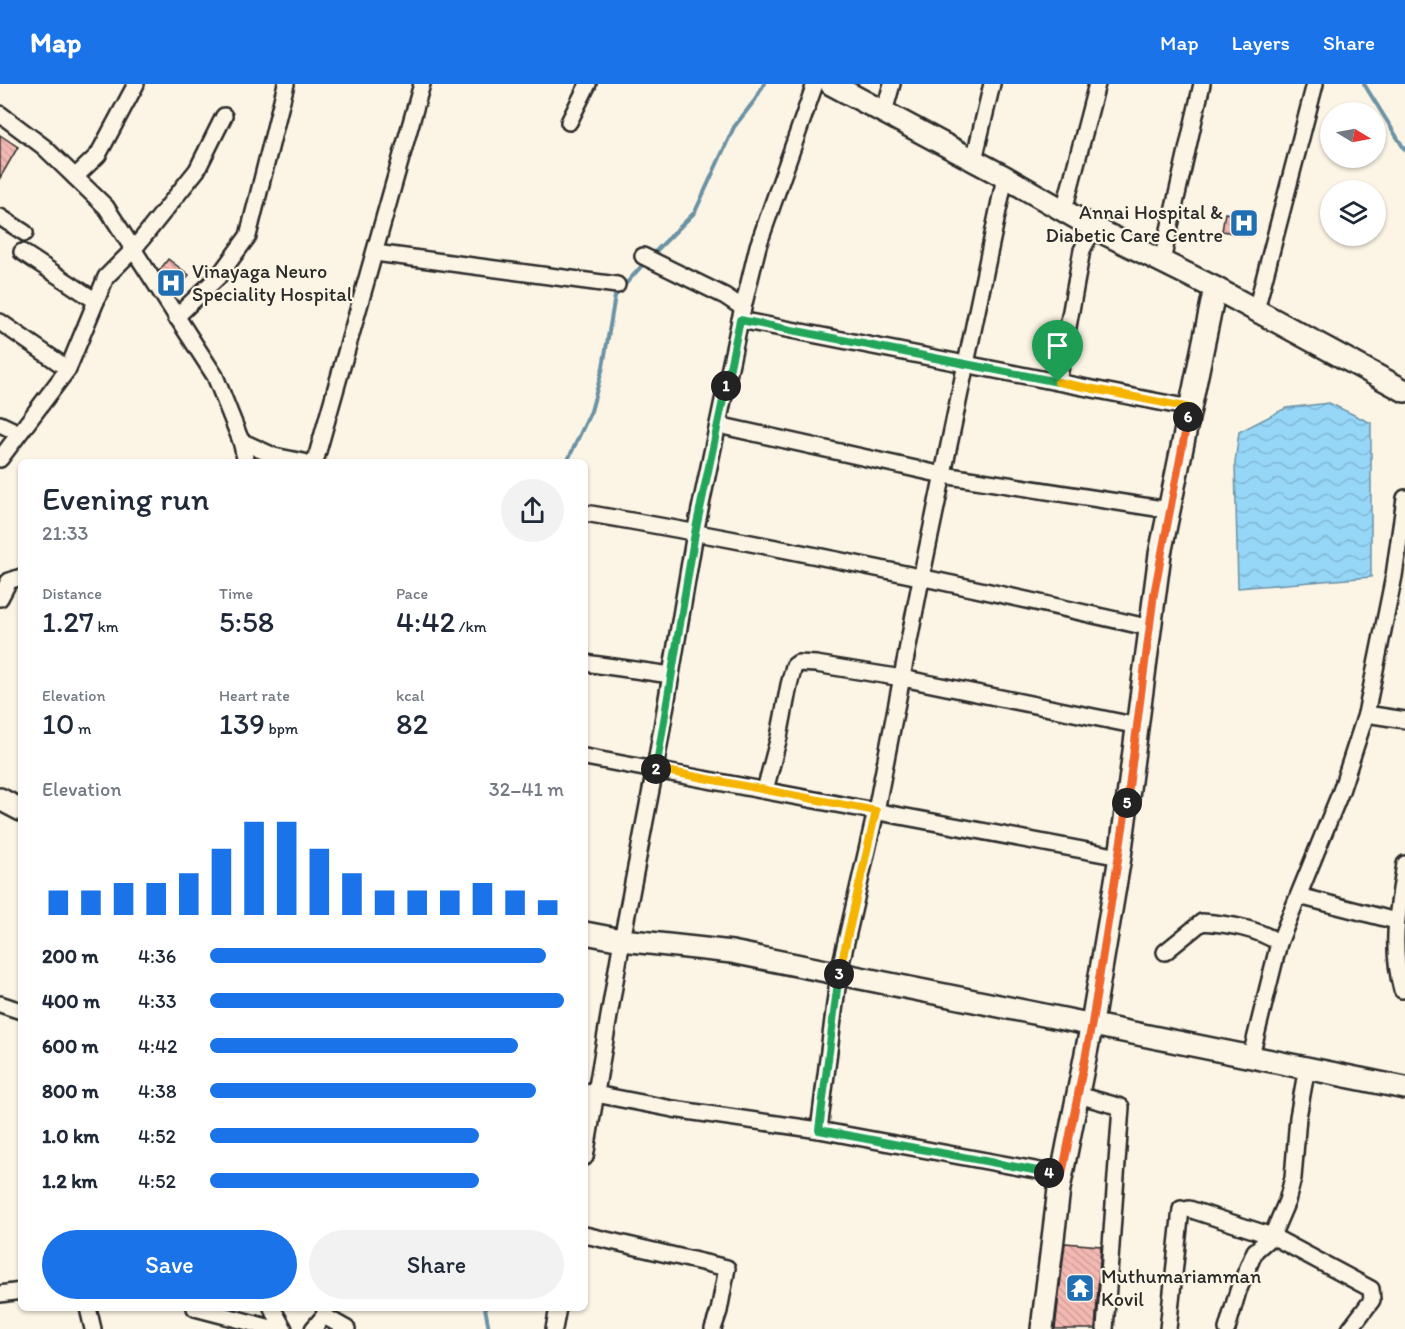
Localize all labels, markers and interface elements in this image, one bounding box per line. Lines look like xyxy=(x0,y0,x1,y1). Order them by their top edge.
text: Map xyxy=(30,25,81,59)
text: Map xyxy=(1160,30,1199,55)
text: Layers xyxy=(1232,30,1290,55)
text: Share xyxy=(1323,30,1375,55)
north arrow xyxy=(1320,102,1386,168)
map controls xyxy=(1320,102,1386,246)
button: layers xyxy=(1320,180,1386,246)
place label: Annai Hospital & Diabetic Care Centre xyxy=(1045,200,1223,247)
hospital icon: Annai Hospital & Diabetic Care Centre xyxy=(1228,207,1260,239)
place label: Vinayaga Neuro Speciality Hospital xyxy=(192,259,353,306)
hospital icon: Vinayaga Neuro Speciality Hospital xyxy=(155,267,187,299)
pin xyxy=(1032,320,1083,382)
icon: arrive xyxy=(1041,329,1074,362)
pin: 1 xyxy=(711,371,741,401)
text: 1 xyxy=(722,376,730,395)
pin: 6 xyxy=(1173,402,1203,432)
text: 6 xyxy=(1184,407,1192,426)
text: Evening run xyxy=(42,479,209,518)
button: share xyxy=(501,479,564,542)
text: 21:33 xyxy=(42,521,89,545)
text: Distance xyxy=(42,584,102,603)
text: Time xyxy=(219,584,253,603)
text: Pace xyxy=(396,584,428,603)
text: 1.27 xyxy=(42,603,94,640)
text: 5:58 xyxy=(219,603,274,640)
text: 4:42 xyxy=(396,603,455,640)
text: km xyxy=(94,617,119,636)
text: /km xyxy=(455,617,487,636)
text: Elevation xyxy=(42,686,106,705)
text: Heart rate xyxy=(219,686,290,705)
text: kcal xyxy=(396,686,424,705)
text: 10 xyxy=(42,705,74,742)
text: 139 xyxy=(219,705,265,742)
text: 82 xyxy=(396,705,428,742)
text: m xyxy=(74,719,91,738)
text: bpm xyxy=(265,719,298,738)
pin: 2 xyxy=(641,754,671,784)
text: 2 xyxy=(652,759,660,778)
text: Elevation xyxy=(42,777,121,801)
text: 32–41 m xyxy=(489,777,564,801)
pin: 5 xyxy=(1112,788,1142,818)
text: 5 xyxy=(1123,793,1131,812)
text: 200 m xyxy=(42,944,98,968)
text: 4:36 xyxy=(138,944,176,968)
pin: 3 xyxy=(824,959,854,989)
text: 3 xyxy=(835,964,843,983)
text: 400 m xyxy=(42,989,100,1013)
text: 4:33 xyxy=(138,989,177,1013)
text: 600 m xyxy=(42,1034,99,1058)
text: 4:42 xyxy=(138,1034,177,1058)
text: 800 m xyxy=(42,1079,99,1103)
text: 4:38 xyxy=(138,1079,177,1103)
text: 1.0 km xyxy=(42,1124,99,1148)
text: 4:52 xyxy=(138,1124,176,1148)
pin: 4 xyxy=(1034,1158,1064,1188)
text: 4 xyxy=(1044,1163,1054,1182)
text: 1.2 km xyxy=(42,1169,98,1193)
text: 4:52 xyxy=(138,1169,176,1193)
button: Save xyxy=(42,1230,297,1299)
button: Share xyxy=(309,1230,564,1299)
place label: Muthumariamman Kovil xyxy=(1101,1264,1261,1311)
temple icon: Muthumariamman Kovil xyxy=(1064,1272,1096,1304)

